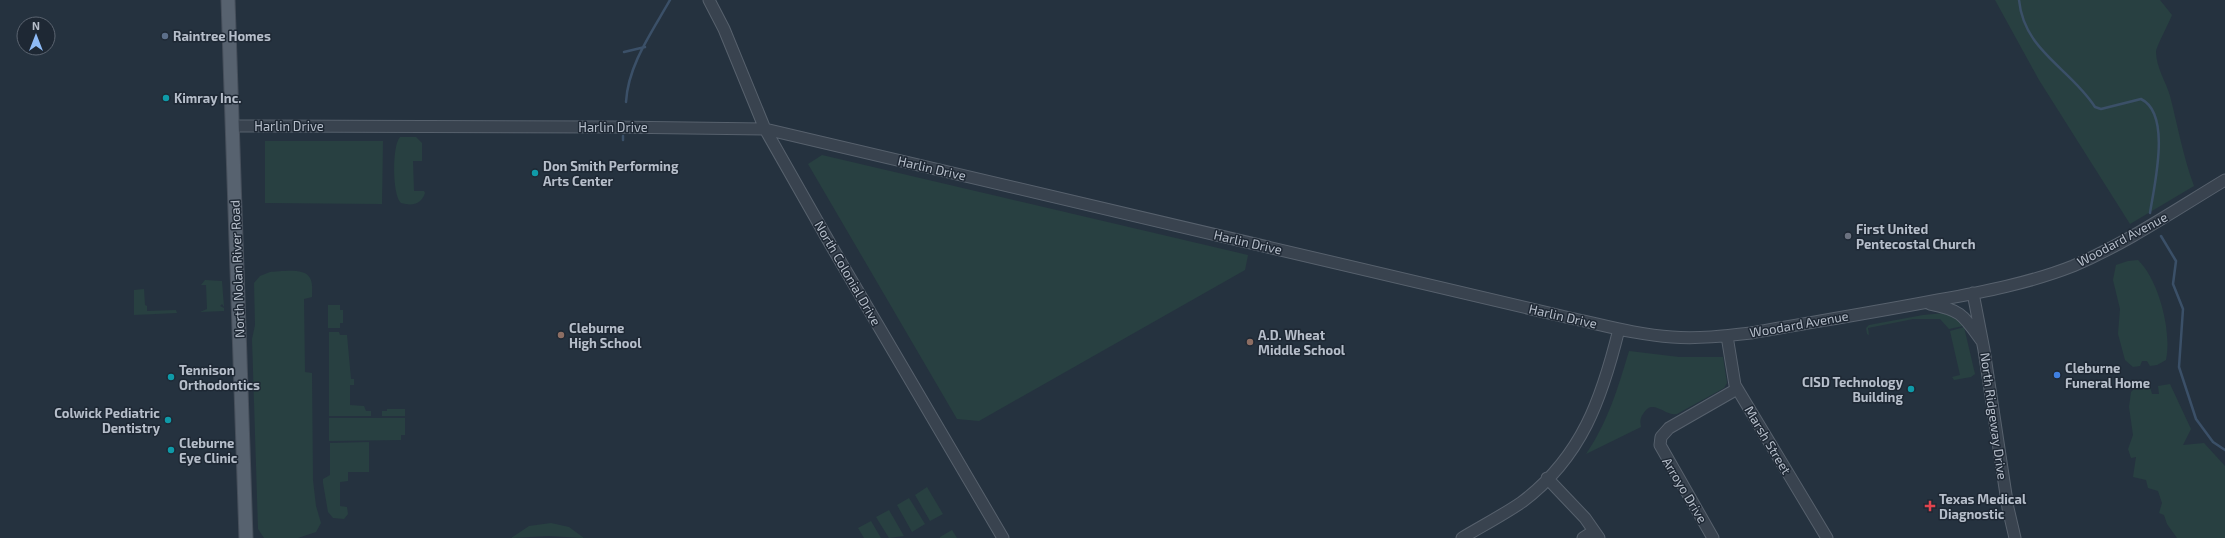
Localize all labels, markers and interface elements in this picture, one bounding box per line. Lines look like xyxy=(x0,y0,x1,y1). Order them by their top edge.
north arrow xyxy=(16,16,56,56)
text: N xyxy=(32,19,40,32)
place label: Raintree Homes xyxy=(173,28,271,44)
marker: Raintree Homes xyxy=(160,31,170,41)
place label: Kimray Inc. xyxy=(174,90,241,106)
marker: Kimray Inc. xyxy=(161,93,171,103)
street label: Harlin Drive xyxy=(254,118,324,134)
street label: Harlin Drive xyxy=(578,119,648,135)
street label: Harlin Drive xyxy=(896,152,968,184)
place label: Don Smith Performing Arts Center xyxy=(543,158,679,189)
marker: Don Smith Performing Arts Center xyxy=(530,168,540,178)
street label: North Nolan River Road xyxy=(227,200,247,338)
street label: Woodard Avenue xyxy=(2074,208,2170,270)
street label: North Colonial Drive xyxy=(811,218,885,328)
place label: First United Pentecostal Church xyxy=(1856,221,1976,252)
street label: Harlin Drive xyxy=(1212,226,1284,258)
marker: First United Pentecostal Church xyxy=(1843,231,1853,241)
street label: Harlin Drive xyxy=(1527,300,1599,332)
street label: Woodard Avenue xyxy=(1748,307,1850,341)
place label: Cleburne High School xyxy=(569,320,642,351)
place label: A.D. Wheat Middle School xyxy=(1258,327,1346,358)
marker: Cleburne High School xyxy=(556,330,566,340)
marker: A.D. Wheat Middle School xyxy=(1245,337,1255,347)
street label: North Ridgeway Drive xyxy=(1977,351,2011,481)
place label: Cleburne Funeral Home xyxy=(2065,360,2150,391)
place label: Tennison Orthodontics xyxy=(179,362,260,393)
marker: Cleburne Funeral Home xyxy=(2052,370,2062,380)
marker: Tennison Orthodontics xyxy=(166,372,176,382)
place label: CISD Technology Building xyxy=(1802,374,1904,405)
marker: CISD Technology Building xyxy=(1906,384,1916,394)
street label: Marsh Street xyxy=(1741,403,1795,477)
place label: Colwick Pediatric Dentistry xyxy=(54,405,161,436)
marker: Colwick Pediatric Dentistry xyxy=(163,415,173,425)
place label: Cleburne Eye Clinic xyxy=(179,435,238,466)
marker: Cleburne Eye Clinic xyxy=(166,445,176,455)
street label: Arroyo Drive xyxy=(1659,454,1711,526)
place label: Texas Medical Diagnostic xyxy=(1939,491,2027,522)
marker: Texas Medical Diagnostic xyxy=(1924,500,1936,512)

